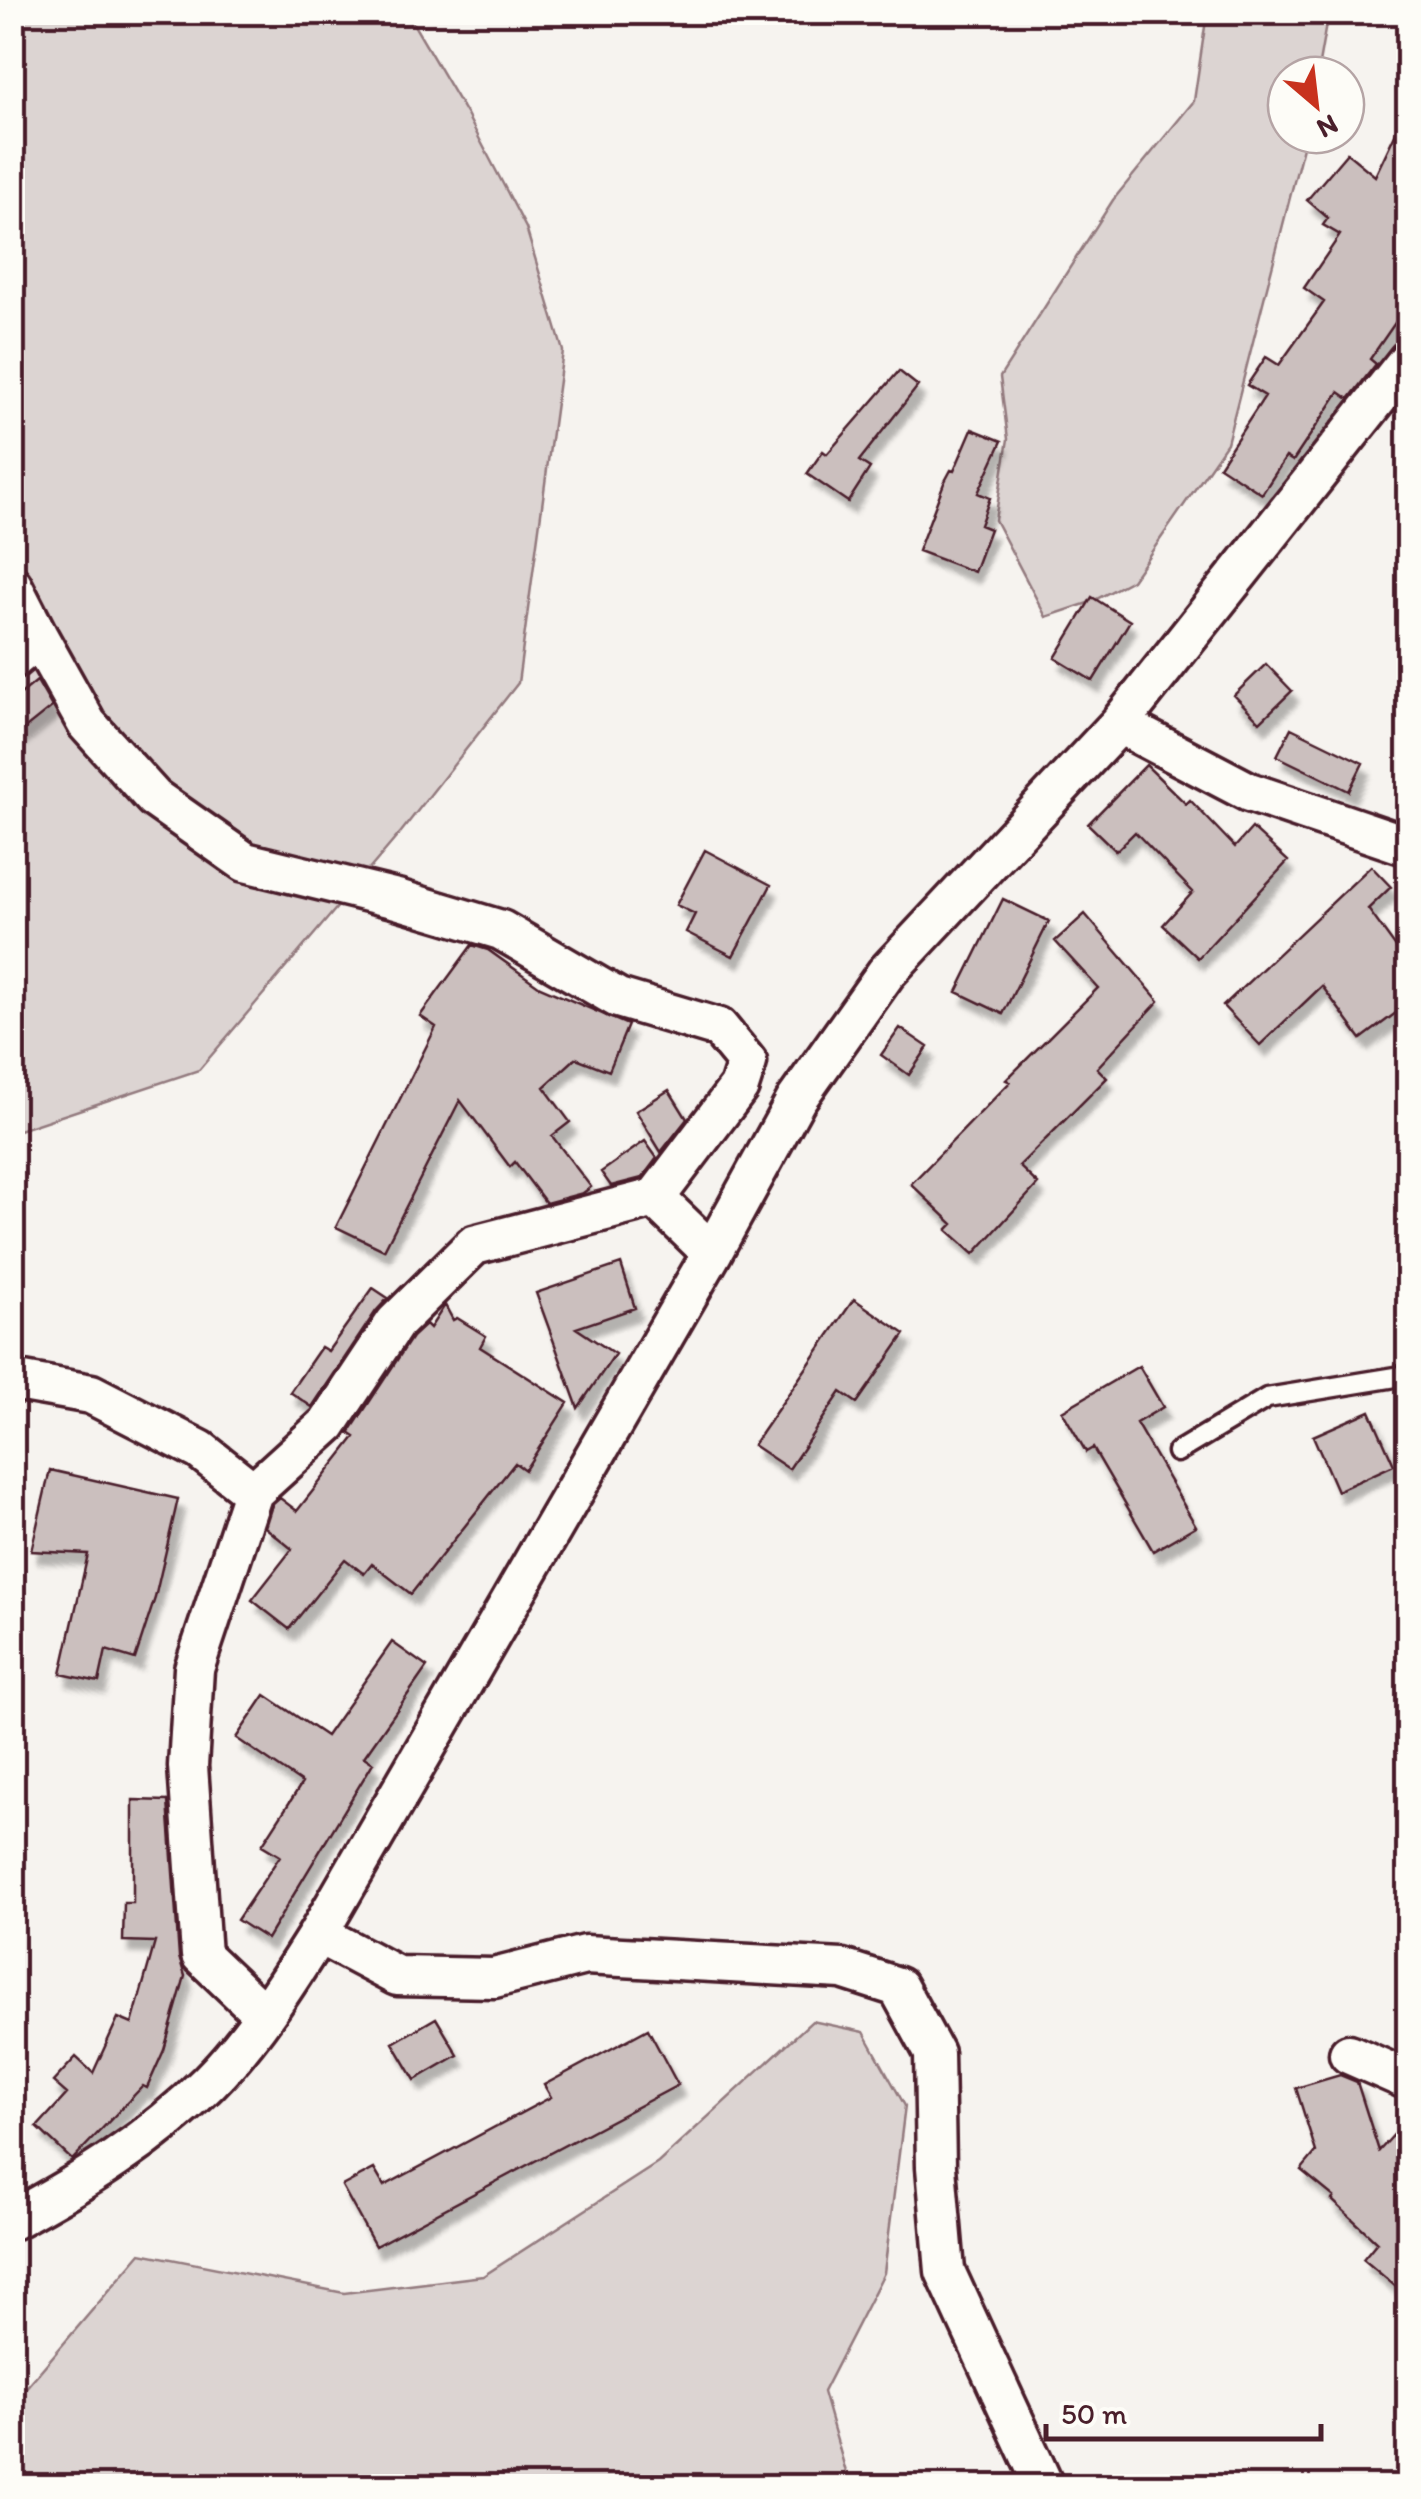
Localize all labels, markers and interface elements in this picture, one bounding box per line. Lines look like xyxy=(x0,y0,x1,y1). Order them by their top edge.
north arrow xyxy=(1266,55,1366,155)
text: N xyxy=(1311,108,1344,147)
scale bar xyxy=(1046,2379,1321,2441)
text: 50 m xyxy=(1061,2395,1127,2432)

